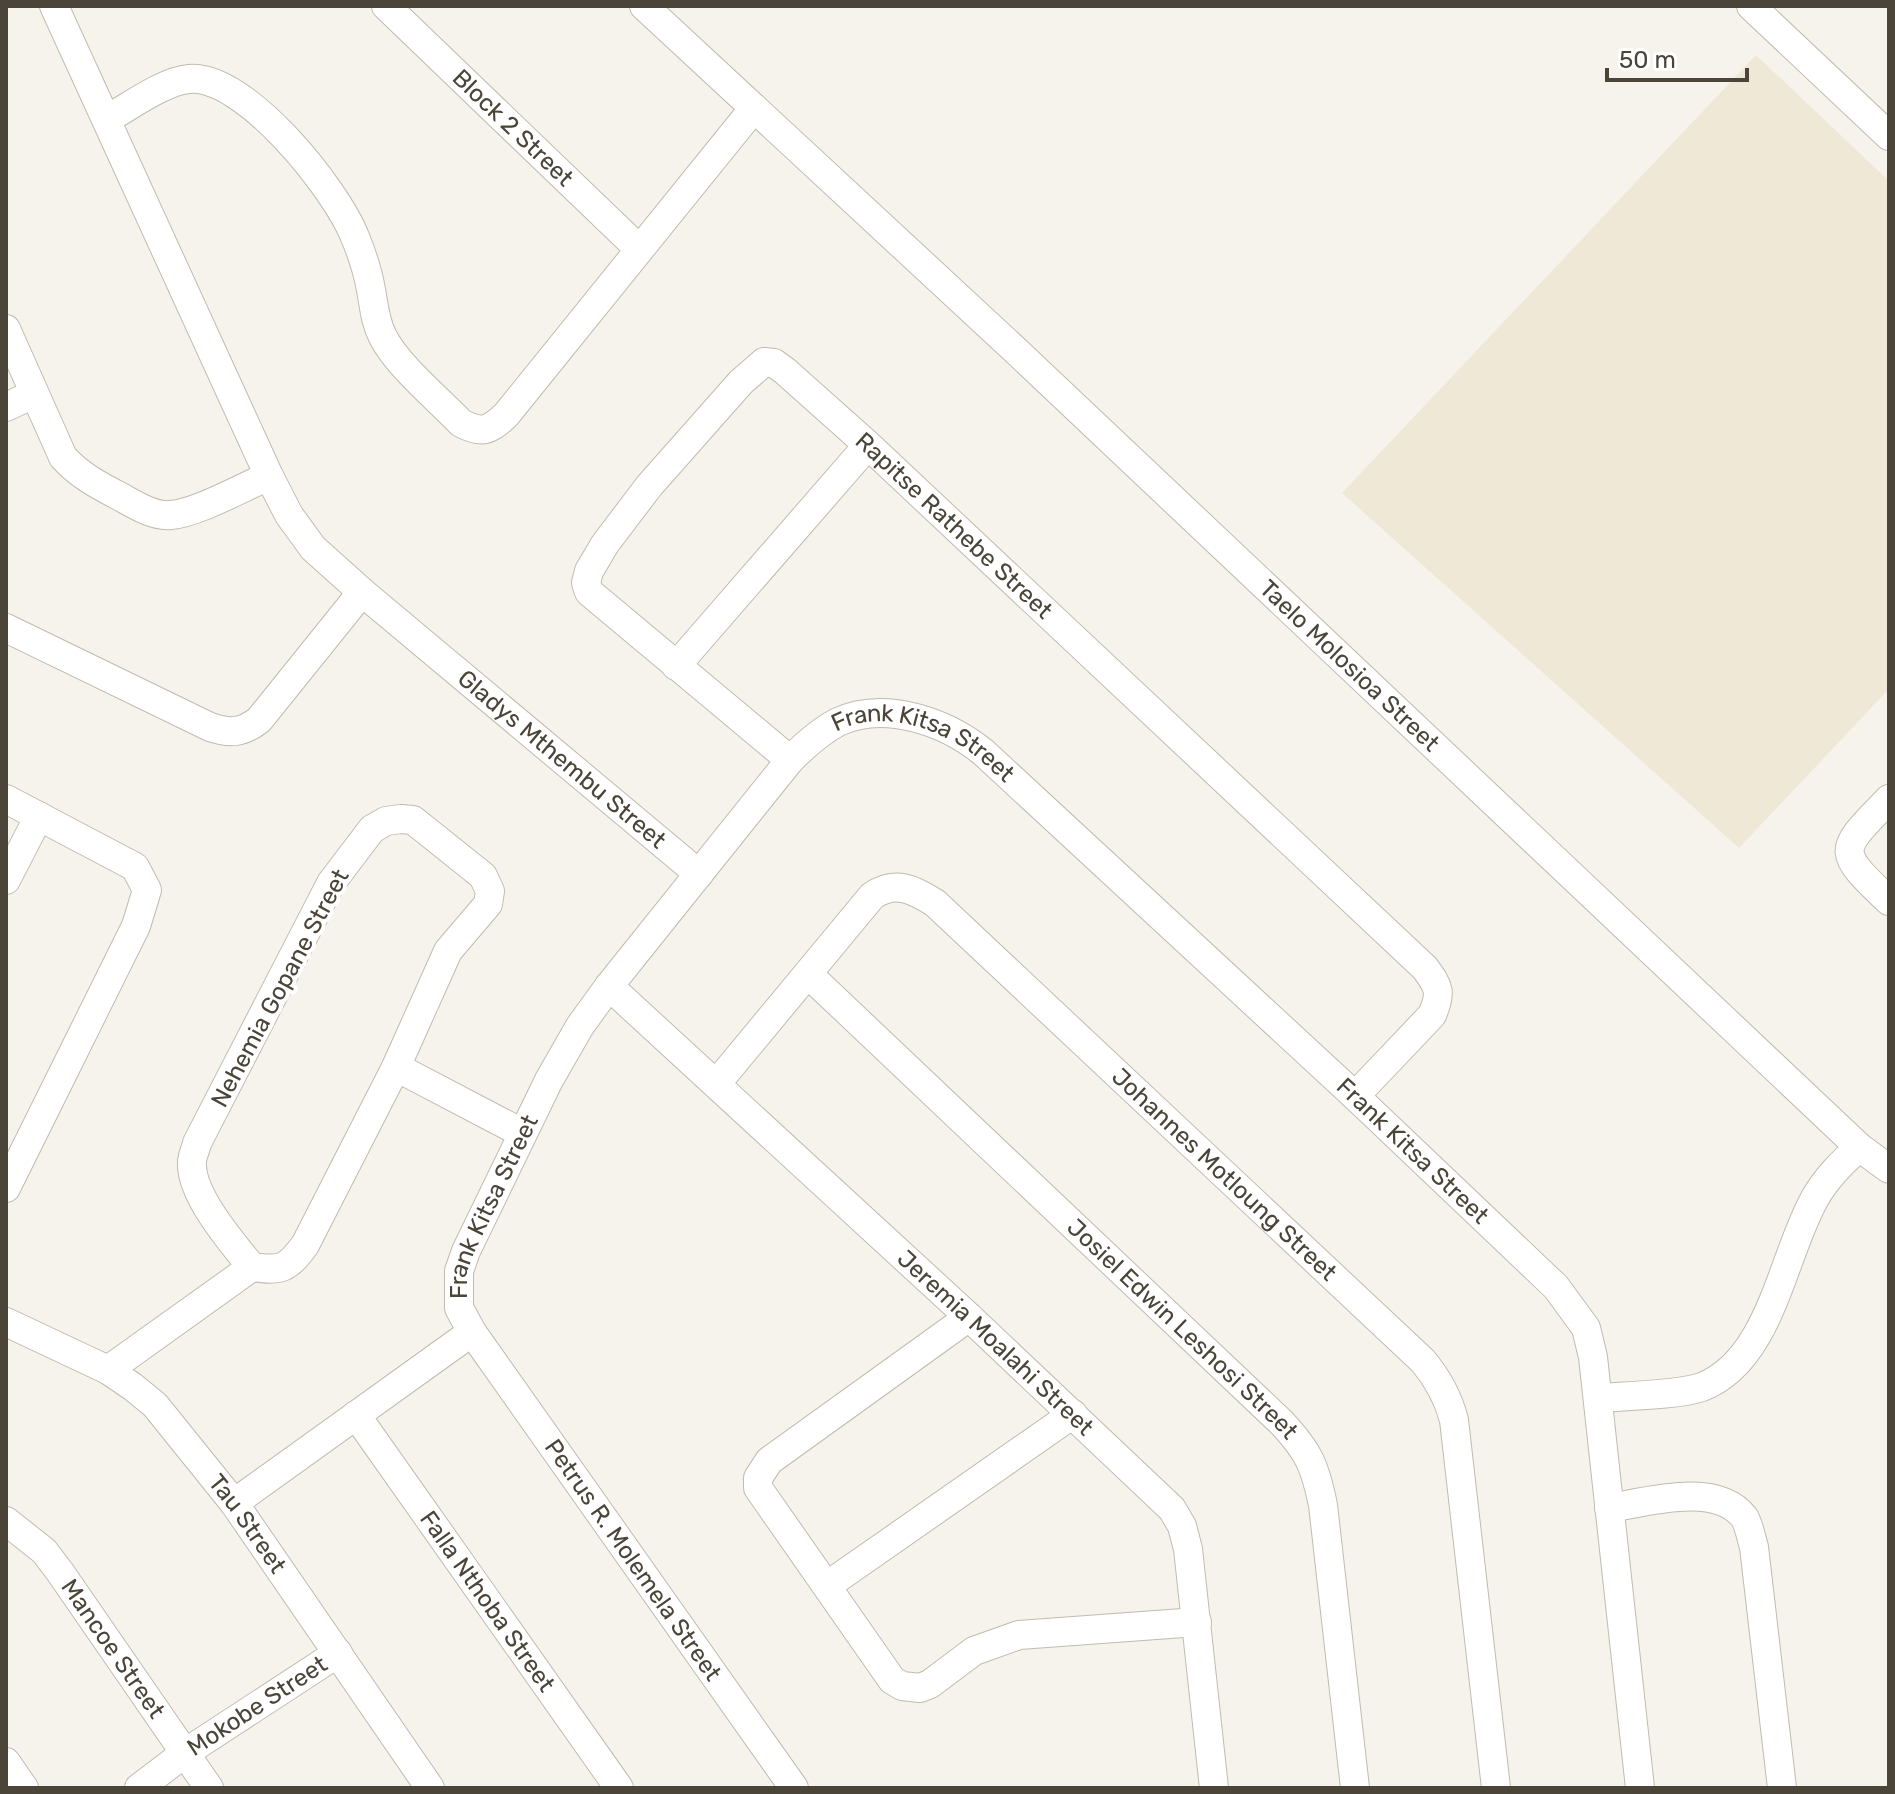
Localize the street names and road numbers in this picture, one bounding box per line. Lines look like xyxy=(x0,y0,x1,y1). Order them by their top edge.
street label: Block 2 Street xyxy=(447,64,579,192)
street label: Rapitse Rathebe Street xyxy=(850,427,1058,625)
street label: Taelo Molosioa Street xyxy=(1254,574,1445,757)
street label: Gladys Mthembu Street xyxy=(452,664,672,854)
street label: Frank Kitsa Street xyxy=(827,699,1020,788)
street label: Nehemia Gopane Street xyxy=(205,864,355,1112)
street label: Johannes Motloung Street xyxy=(1106,1062,1343,1287)
street label: Frank Kitsa Street xyxy=(1331,1072,1494,1229)
street label: Frank Kitsa Street xyxy=(444,1110,544,1299)
street label: Josiel Edwin Leshosi Street xyxy=(1061,1213,1304,1445)
street label: Jeremia Moalahi Street xyxy=(892,1244,1099,1441)
street label: Petrus R. Molemela Street xyxy=(539,1434,727,1686)
street label: Tau Street xyxy=(203,1469,292,1579)
street label: Falla Nthoba Street xyxy=(414,1506,561,1697)
street label: Mancoe Street xyxy=(55,1574,171,1724)
street label: Mokobe Street xyxy=(182,1650,332,1762)

